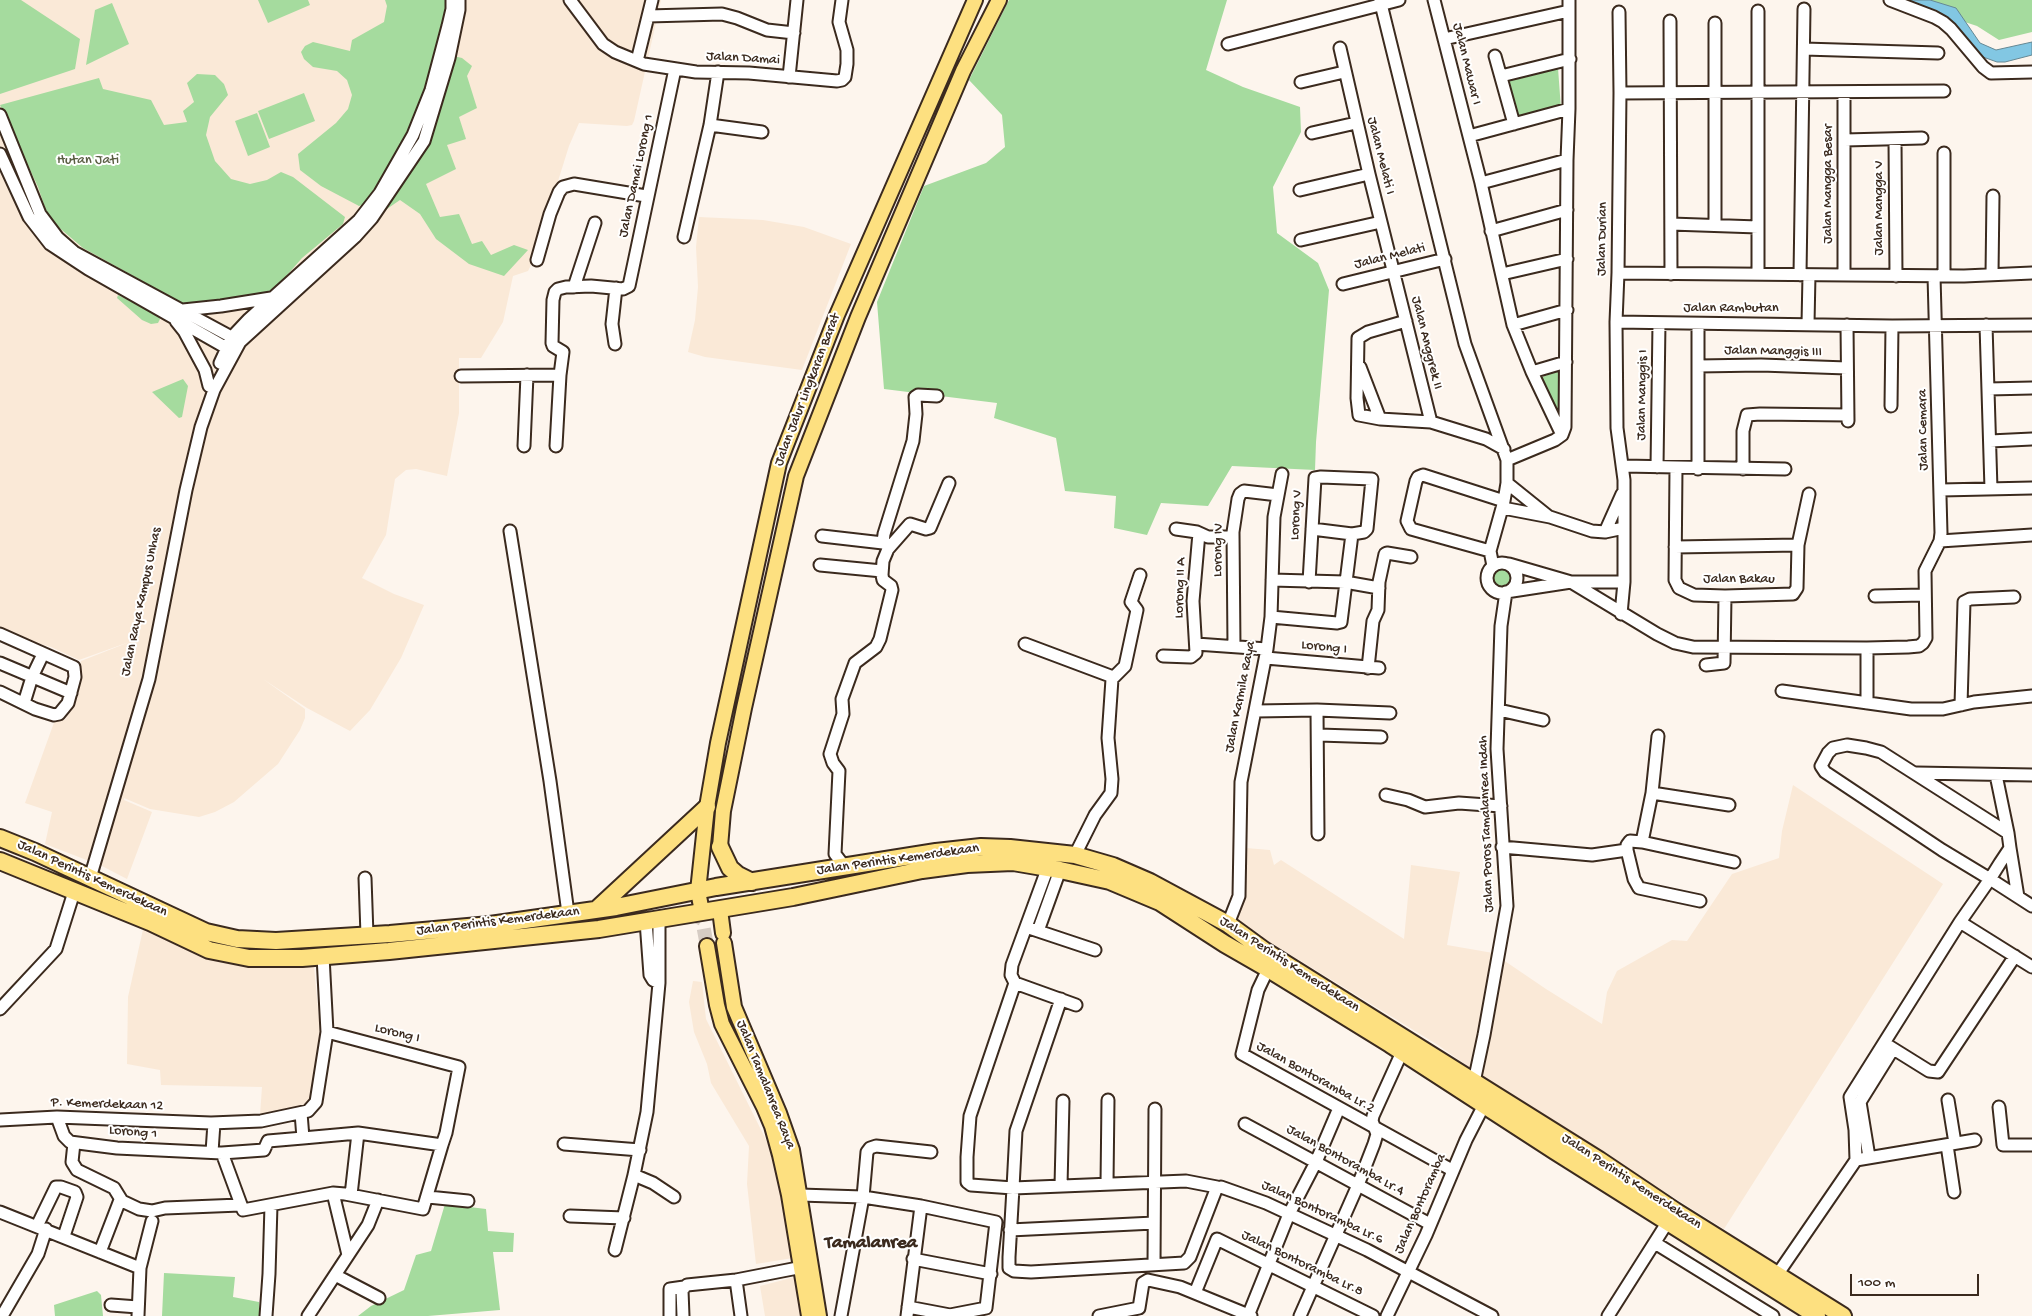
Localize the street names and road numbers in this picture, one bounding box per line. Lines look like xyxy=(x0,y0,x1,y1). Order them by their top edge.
street label: Jalan Mawar I xyxy=(1448,21,1484,107)
street label: Jalan Damai xyxy=(706,49,780,69)
street label: Jalan Damai Lorong 1 xyxy=(616,113,658,239)
street label: Jalan Melati I xyxy=(1362,116,1398,196)
street label: Jalan Mangga Besar xyxy=(1821,124,1837,244)
street label: Jalan Mangga V xyxy=(1872,161,1888,255)
street label: Jalan Durian xyxy=(1594,202,1612,276)
street label: Jalan Melati xyxy=(1353,240,1427,274)
street label: Jalan Anggrek II xyxy=(1406,295,1446,391)
street label: Jalan Rambutan xyxy=(1683,301,1779,317)
street label: Jalan Jalur Lingkaran Barat xyxy=(771,311,845,469)
street label: Jalan Manggis III xyxy=(1724,343,1822,361)
street label: Jalan Manggis I xyxy=(1634,349,1652,441)
street label: Jalan Cemara xyxy=(1915,389,1933,471)
street label: Lorong V xyxy=(1287,489,1307,541)
street label: Lorong IV xyxy=(1210,523,1228,577)
street label: Jalan Raya Kampus Unhas xyxy=(118,526,166,678)
street label: Lorong II A xyxy=(1172,557,1190,619)
street label: Jalan Bakau xyxy=(1703,572,1775,588)
street label: Lorong I xyxy=(1300,637,1348,659)
street label: Jalan Karmila Raya xyxy=(1222,640,1260,754)
street label: Jalan Poros Tamalanrea Indah xyxy=(1476,735,1498,913)
street label: Jalan Perintis Kemerdekaan xyxy=(14,837,170,921)
street label: Jalan Perintis Kemerdekaan xyxy=(816,840,980,880)
street label: Jalan Perintis Kemerdekaan xyxy=(416,904,580,940)
street label: Jalan Perintis Kemerdekaan xyxy=(1216,913,1362,1017)
street label: Jalan Tamalanrea Raya xyxy=(731,1018,799,1152)
street label: Lorong I xyxy=(373,1020,421,1048)
street label: Jalan Bontoramba Lr.2 xyxy=(1253,1039,1377,1117)
street label: P. Kemerdekaan 12 xyxy=(51,1095,163,1115)
street label: Jalan Bontoramba Lr.4 xyxy=(1283,1122,1407,1200)
street label: Lorong 1 xyxy=(108,1123,158,1143)
street label: Jalan Perintis Kemerdekaan xyxy=(1558,1130,1704,1234)
street label: Jalan Bontoramba xyxy=(1391,1151,1451,1257)
street label: Jalan Bontoramba Lr.6 xyxy=(1258,1177,1386,1249)
street label: Jalan Bontoramba Lr.8 xyxy=(1238,1227,1366,1301)

